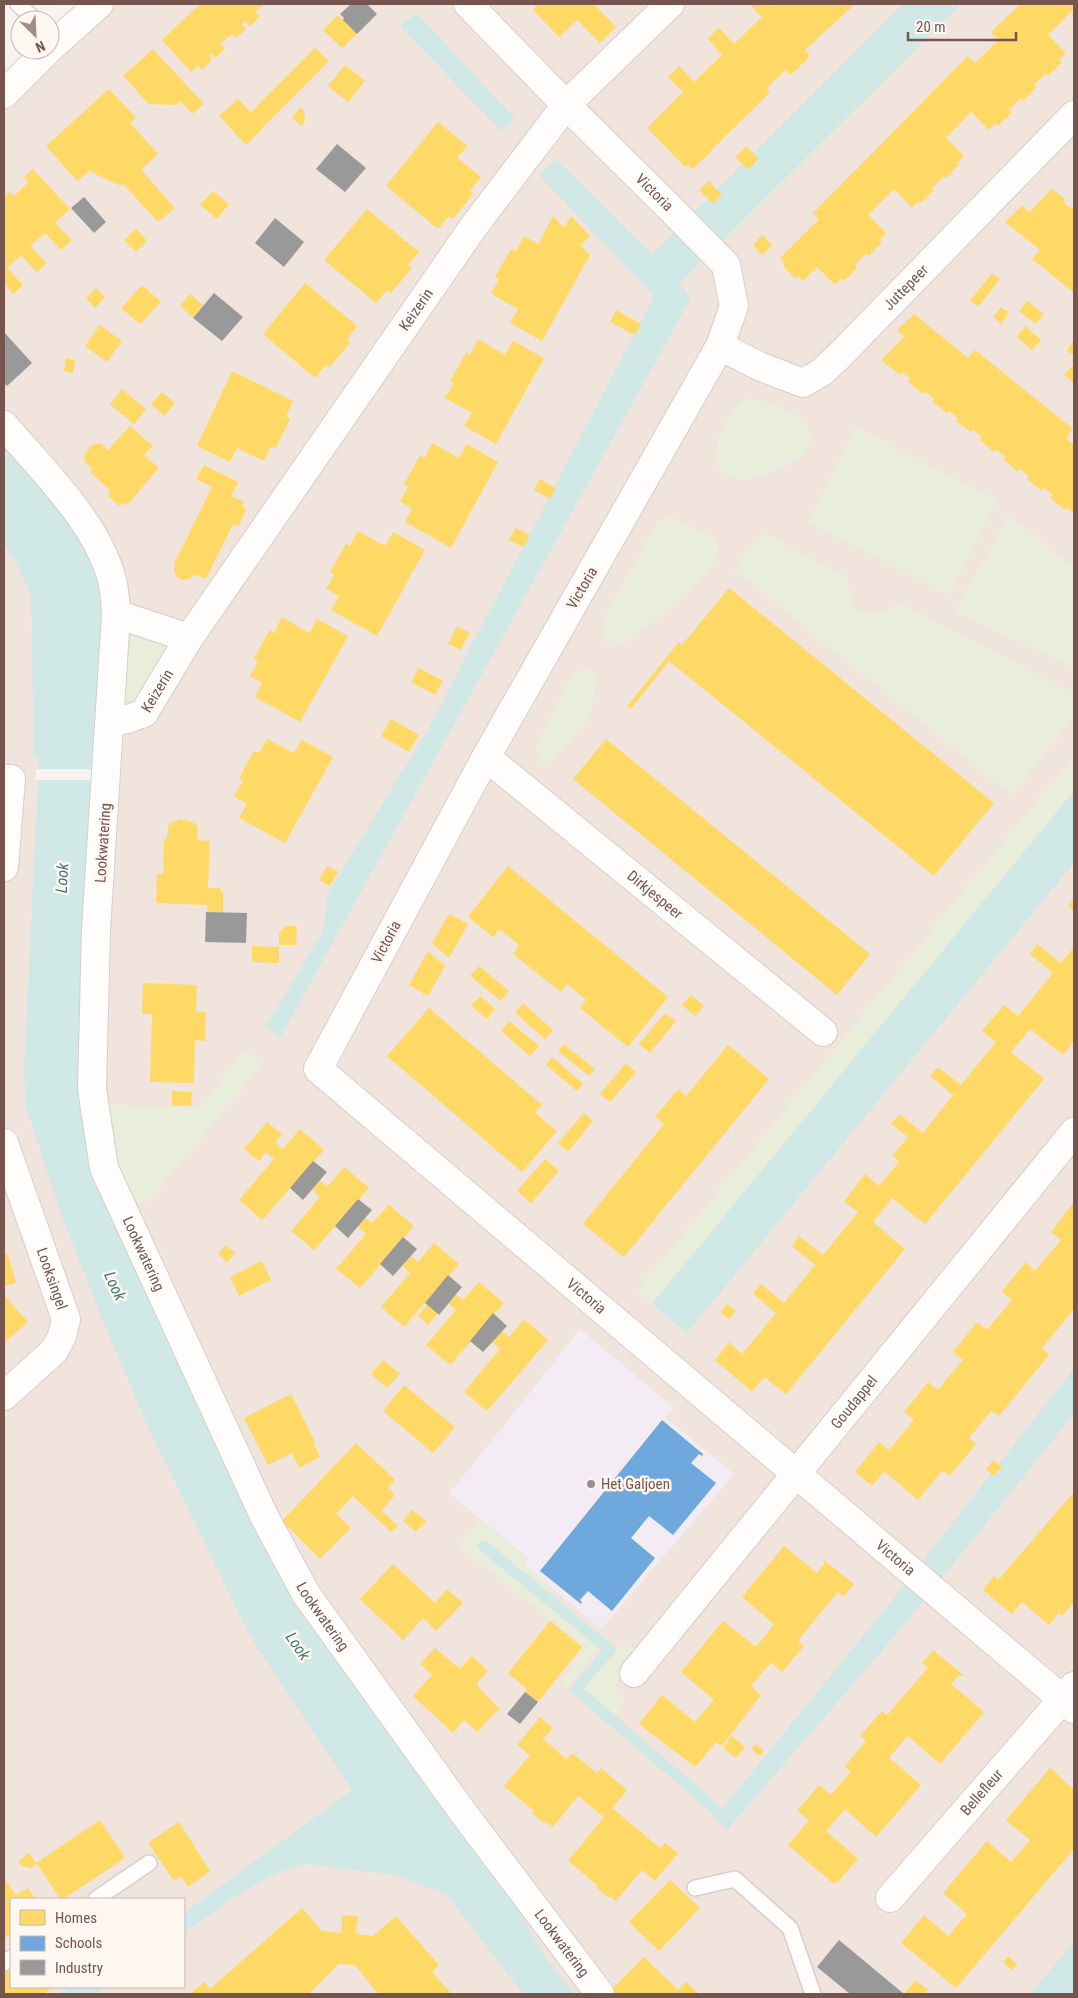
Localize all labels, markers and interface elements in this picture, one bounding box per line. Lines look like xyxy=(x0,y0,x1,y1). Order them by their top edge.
north arrow xyxy=(10,10,60,60)
scale bar xyxy=(908,10,1016,42)
text: 20 m xyxy=(916,18,946,36)
text: N xyxy=(33,38,47,56)
street label: Victoria xyxy=(632,170,677,215)
street label: Juttepeer xyxy=(880,261,932,314)
street label: Keizerin xyxy=(395,285,437,334)
street label: Victoria xyxy=(563,564,601,612)
street label: Keizerin xyxy=(137,666,177,716)
street label: Lookwatering xyxy=(91,802,115,884)
water label: Look xyxy=(52,862,72,893)
street label: Dirkjespeer xyxy=(623,867,687,923)
street label: Victoria xyxy=(367,918,405,966)
street label: Lookwatering xyxy=(119,1214,168,1294)
street label: Looksingel xyxy=(33,1245,71,1312)
water label: Look xyxy=(100,1268,130,1305)
street label: Victoria xyxy=(563,1274,610,1318)
street label: Goudappel xyxy=(827,1372,881,1433)
place label: Het Galjoen xyxy=(601,1475,670,1493)
marker: Het Galjoen xyxy=(585,1478,597,1490)
street label: Victoria xyxy=(872,1536,919,1580)
street label: Lookwatering xyxy=(293,1577,353,1653)
water label: Look xyxy=(282,1628,314,1664)
street label: Bellefleur xyxy=(957,1765,1007,1819)
legend xyxy=(10,1898,185,1988)
street label: Lookwatering xyxy=(530,1906,593,1981)
text: Homes xyxy=(55,1909,97,1927)
text: Schools xyxy=(55,1934,102,1952)
text: Industry xyxy=(55,1959,103,1977)

